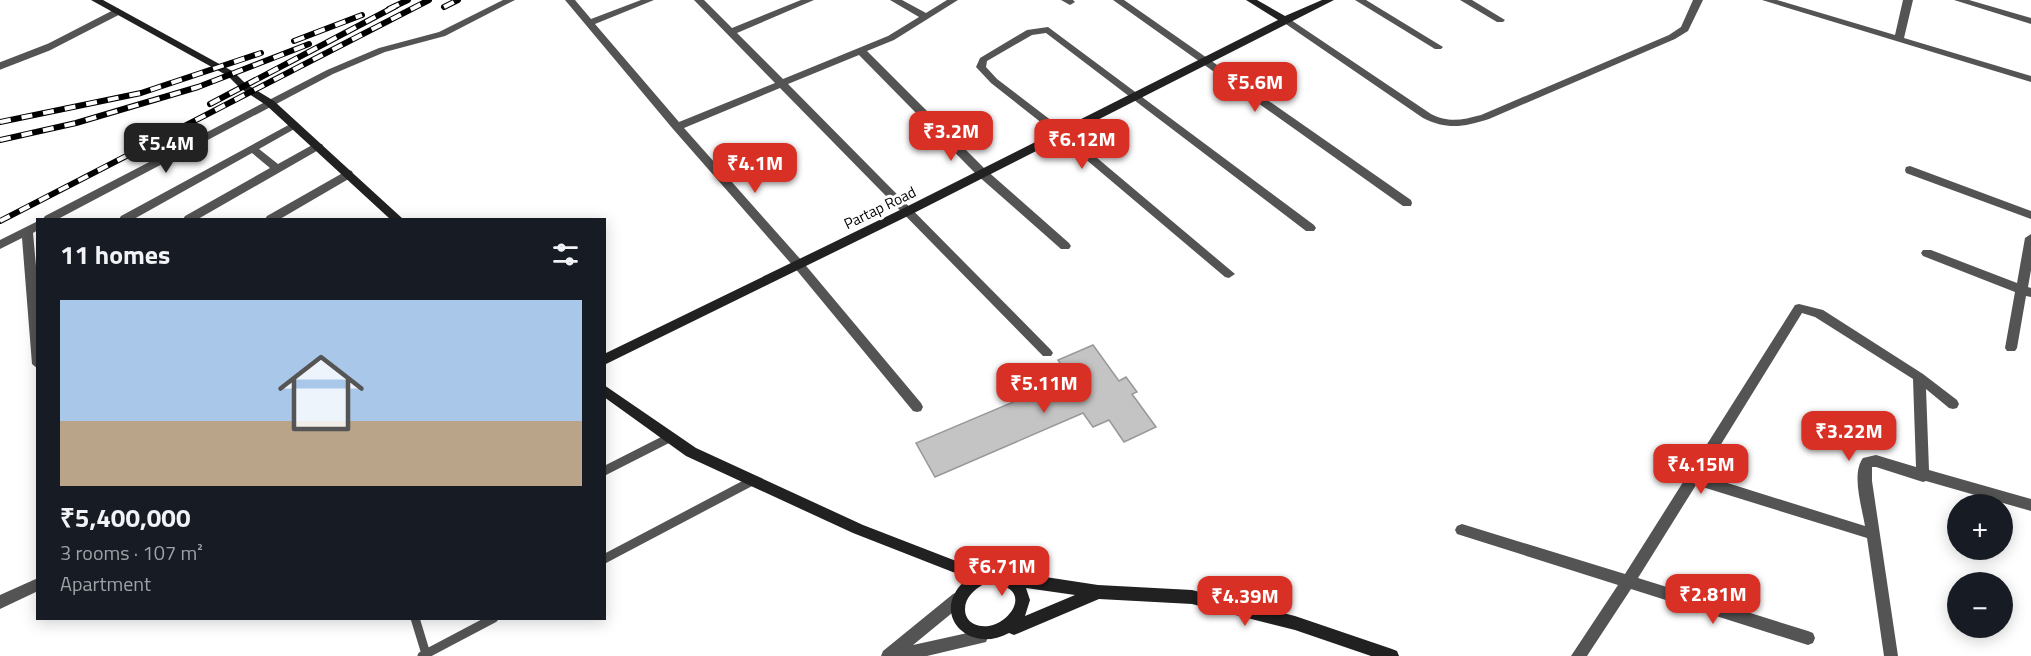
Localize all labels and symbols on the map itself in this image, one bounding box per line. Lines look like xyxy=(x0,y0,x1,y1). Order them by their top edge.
pin: ₹5.6M xyxy=(1213,62,1297,113)
pin: ₹3.2M xyxy=(909,111,993,162)
pin: ₹6.12M xyxy=(1033,119,1131,170)
pin: ₹5.4M xyxy=(124,123,208,174)
pin: ₹4.1M xyxy=(713,143,797,194)
street label: Partap Road xyxy=(840,180,920,235)
pin: ₹5.11M xyxy=(995,363,1093,414)
pin: ₹3.22M xyxy=(1800,411,1898,462)
pin: ₹4.15M xyxy=(1652,444,1750,495)
pin: ₹6.71M xyxy=(953,546,1051,597)
pin: ₹2.81M xyxy=(1664,574,1762,625)
pin: ₹4.39M xyxy=(1196,576,1294,627)

